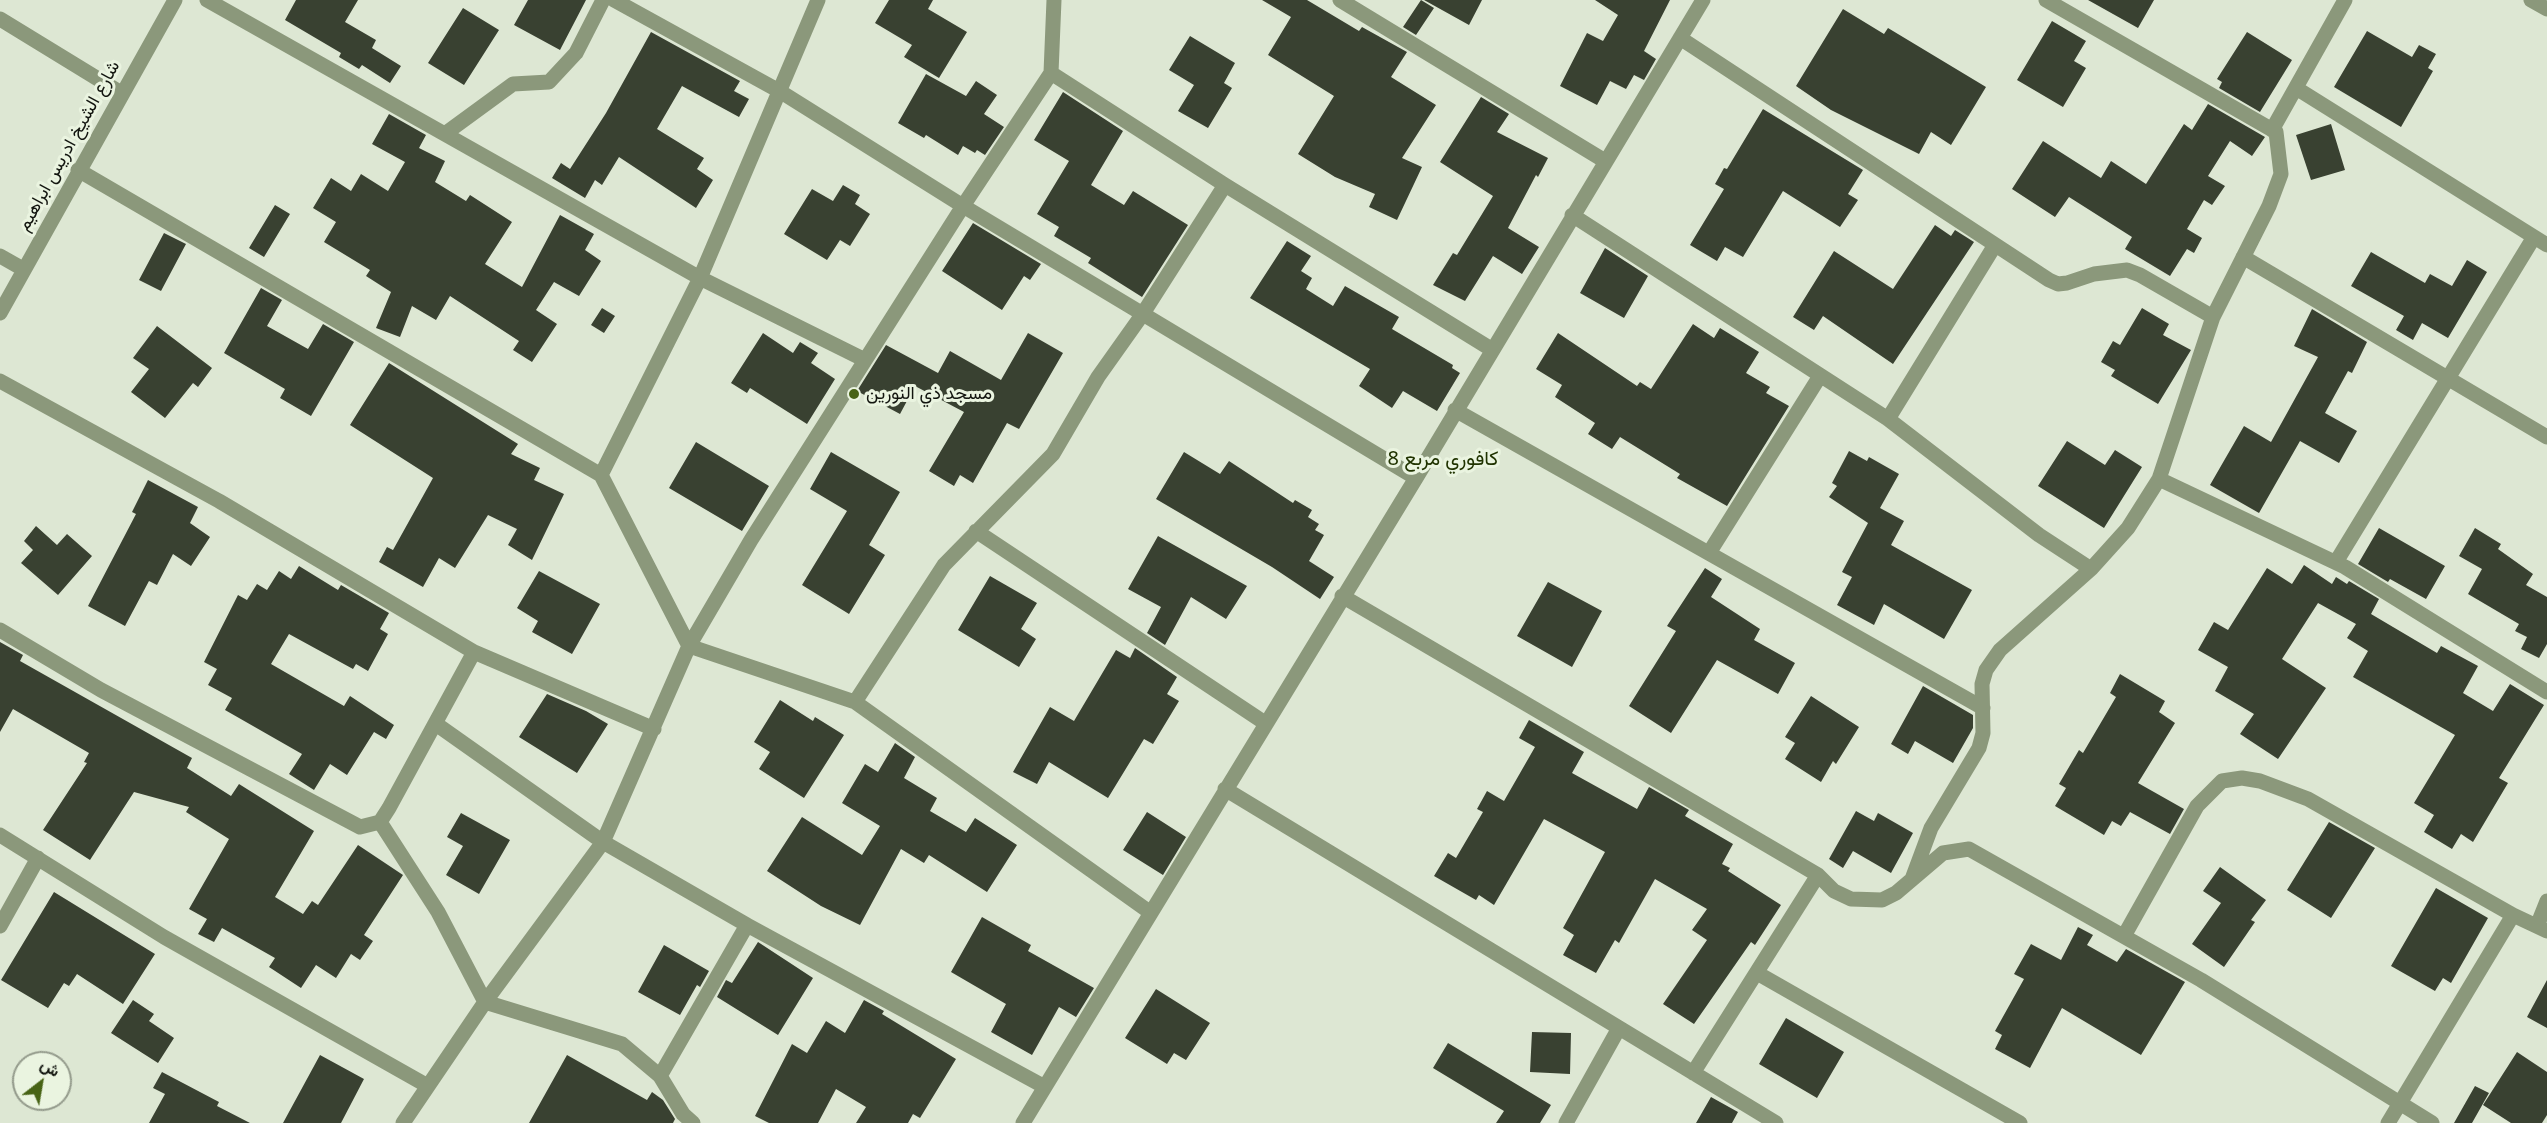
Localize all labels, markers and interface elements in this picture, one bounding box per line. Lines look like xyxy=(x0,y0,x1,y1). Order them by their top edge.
street label: شارع الشيخ ادريس ابراهيم xyxy=(13,57,125,235)
place label: مسجد ذي النورين xyxy=(866,383,992,405)
marker: مسجد ذي النورين xyxy=(847,387,861,401)
district label: كافوري مربع 8 xyxy=(1388,447,1498,471)
north arrow xyxy=(12,1051,72,1111)
text: ش xyxy=(36,1053,64,1082)

